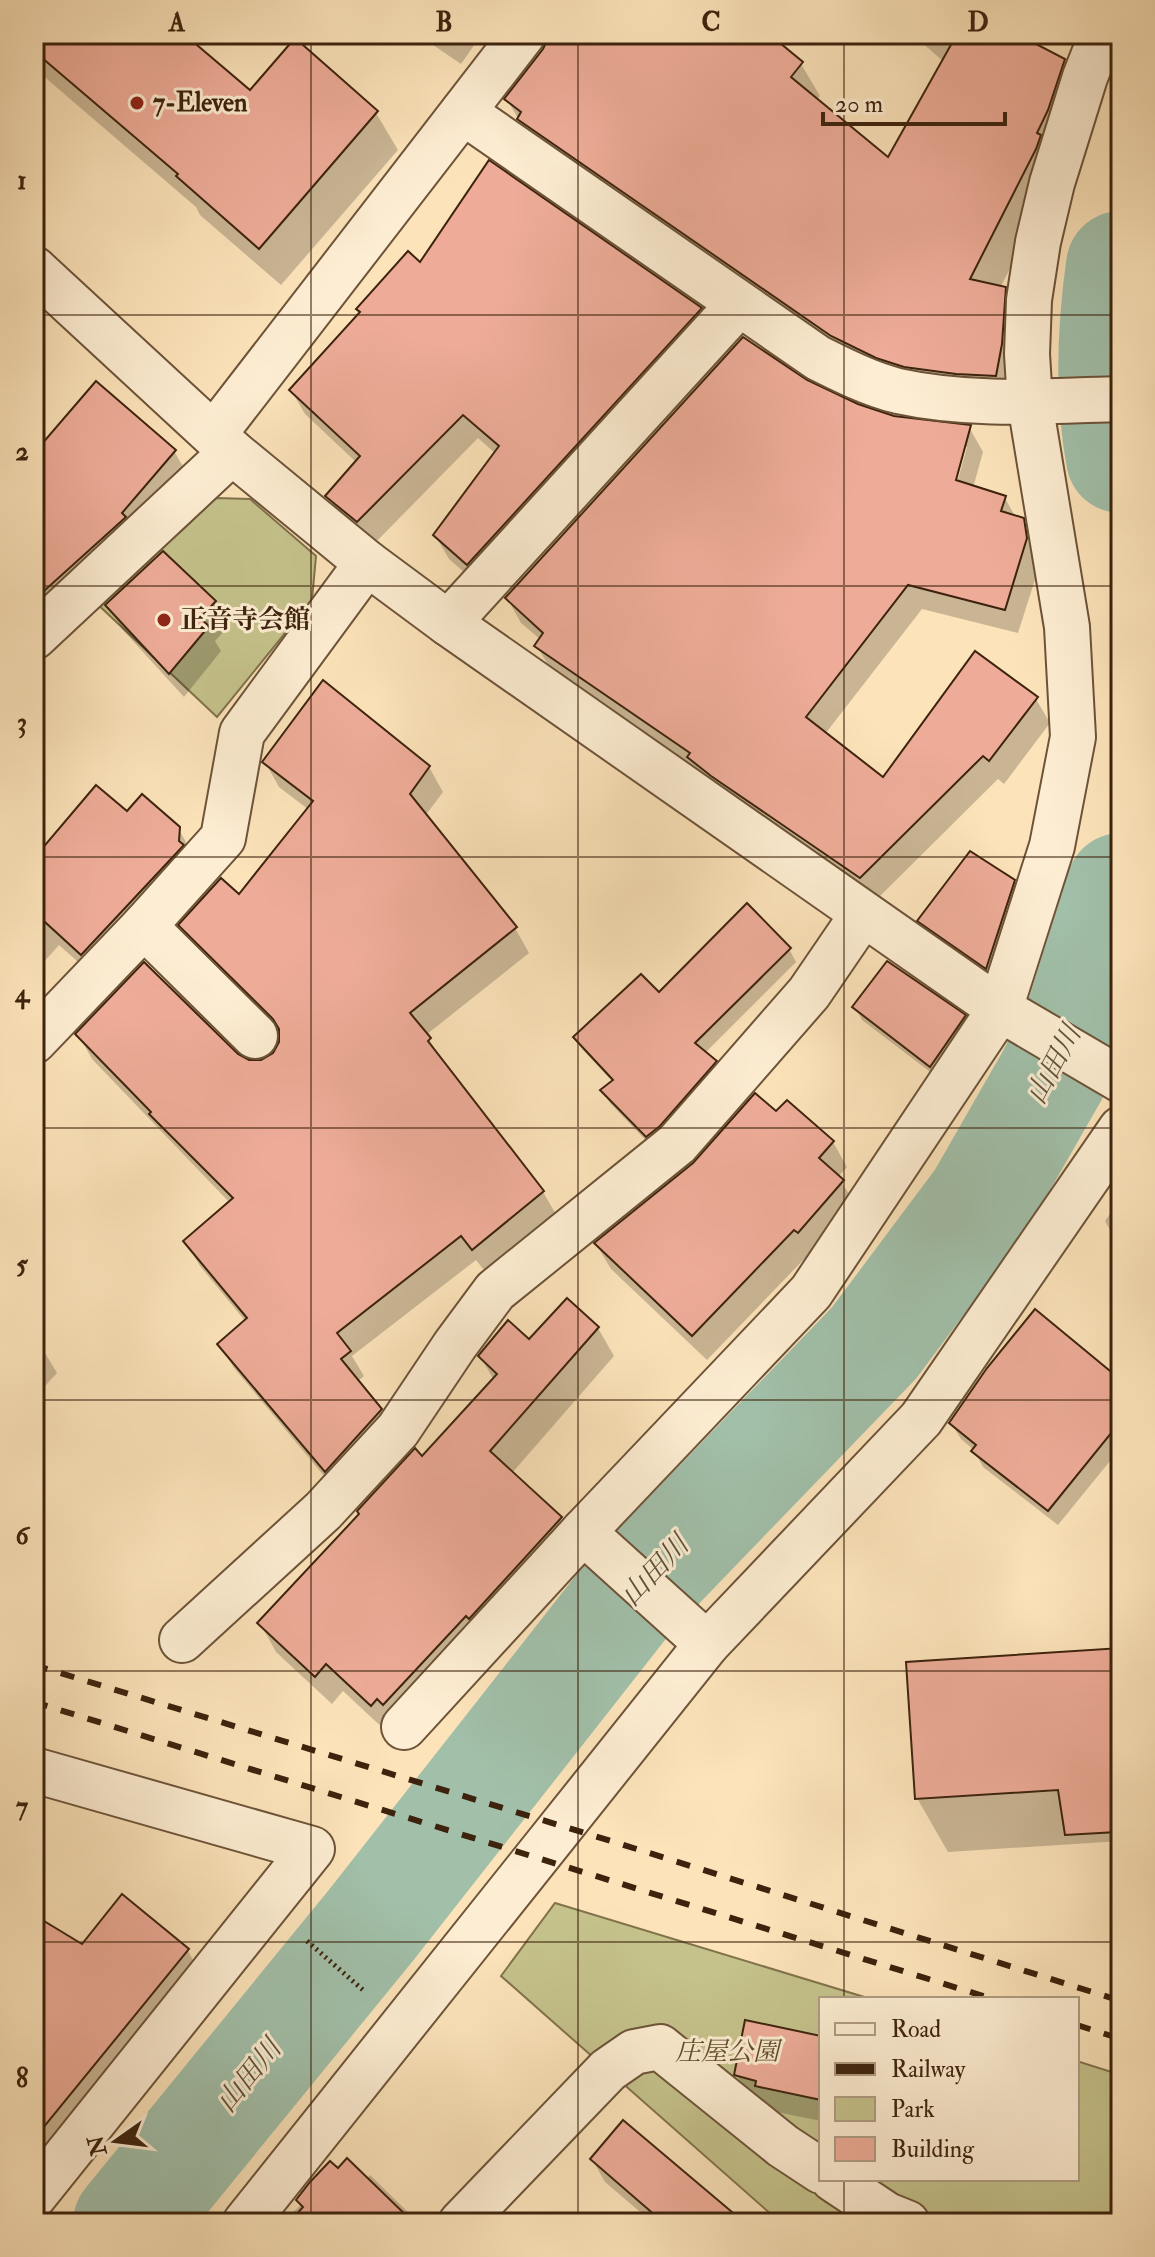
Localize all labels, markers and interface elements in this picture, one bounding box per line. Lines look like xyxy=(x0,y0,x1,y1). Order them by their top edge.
text: A xyxy=(168,7,186,39)
text: B xyxy=(435,7,453,39)
text: C xyxy=(701,7,721,39)
text: D xyxy=(967,7,989,39)
scale bar xyxy=(823,76,1005,126)
place label: 7-Eleven xyxy=(153,87,248,119)
text: 20 m xyxy=(835,89,884,120)
marker: 7-Eleven xyxy=(128,94,146,112)
text: 1 xyxy=(17,165,27,197)
text: 2 xyxy=(15,436,29,468)
place label: 正音寺会館 xyxy=(180,604,310,636)
marker: 正音寺会館 xyxy=(155,611,173,629)
text: 3 xyxy=(17,707,27,739)
text: 4 xyxy=(14,978,31,1010)
water label: 山田川 xyxy=(1019,1017,1091,1110)
text: 5 xyxy=(16,1249,28,1281)
text: 6 xyxy=(15,1520,30,1552)
water label: 山田川 xyxy=(614,1526,698,1614)
text: 7 xyxy=(16,1791,28,1823)
legend xyxy=(819,1997,1079,2181)
text: Road xyxy=(891,2014,941,2045)
water label: 山田川 xyxy=(209,2030,291,2120)
park label: 庄屋公園 xyxy=(675,2036,783,2068)
text: Railway xyxy=(891,2054,966,2085)
text: 8 xyxy=(16,2063,28,2095)
text: Park xyxy=(891,2094,935,2125)
north arrow xyxy=(76,2101,156,2181)
text: N xyxy=(82,2132,114,2160)
text: Building xyxy=(891,2134,975,2165)

